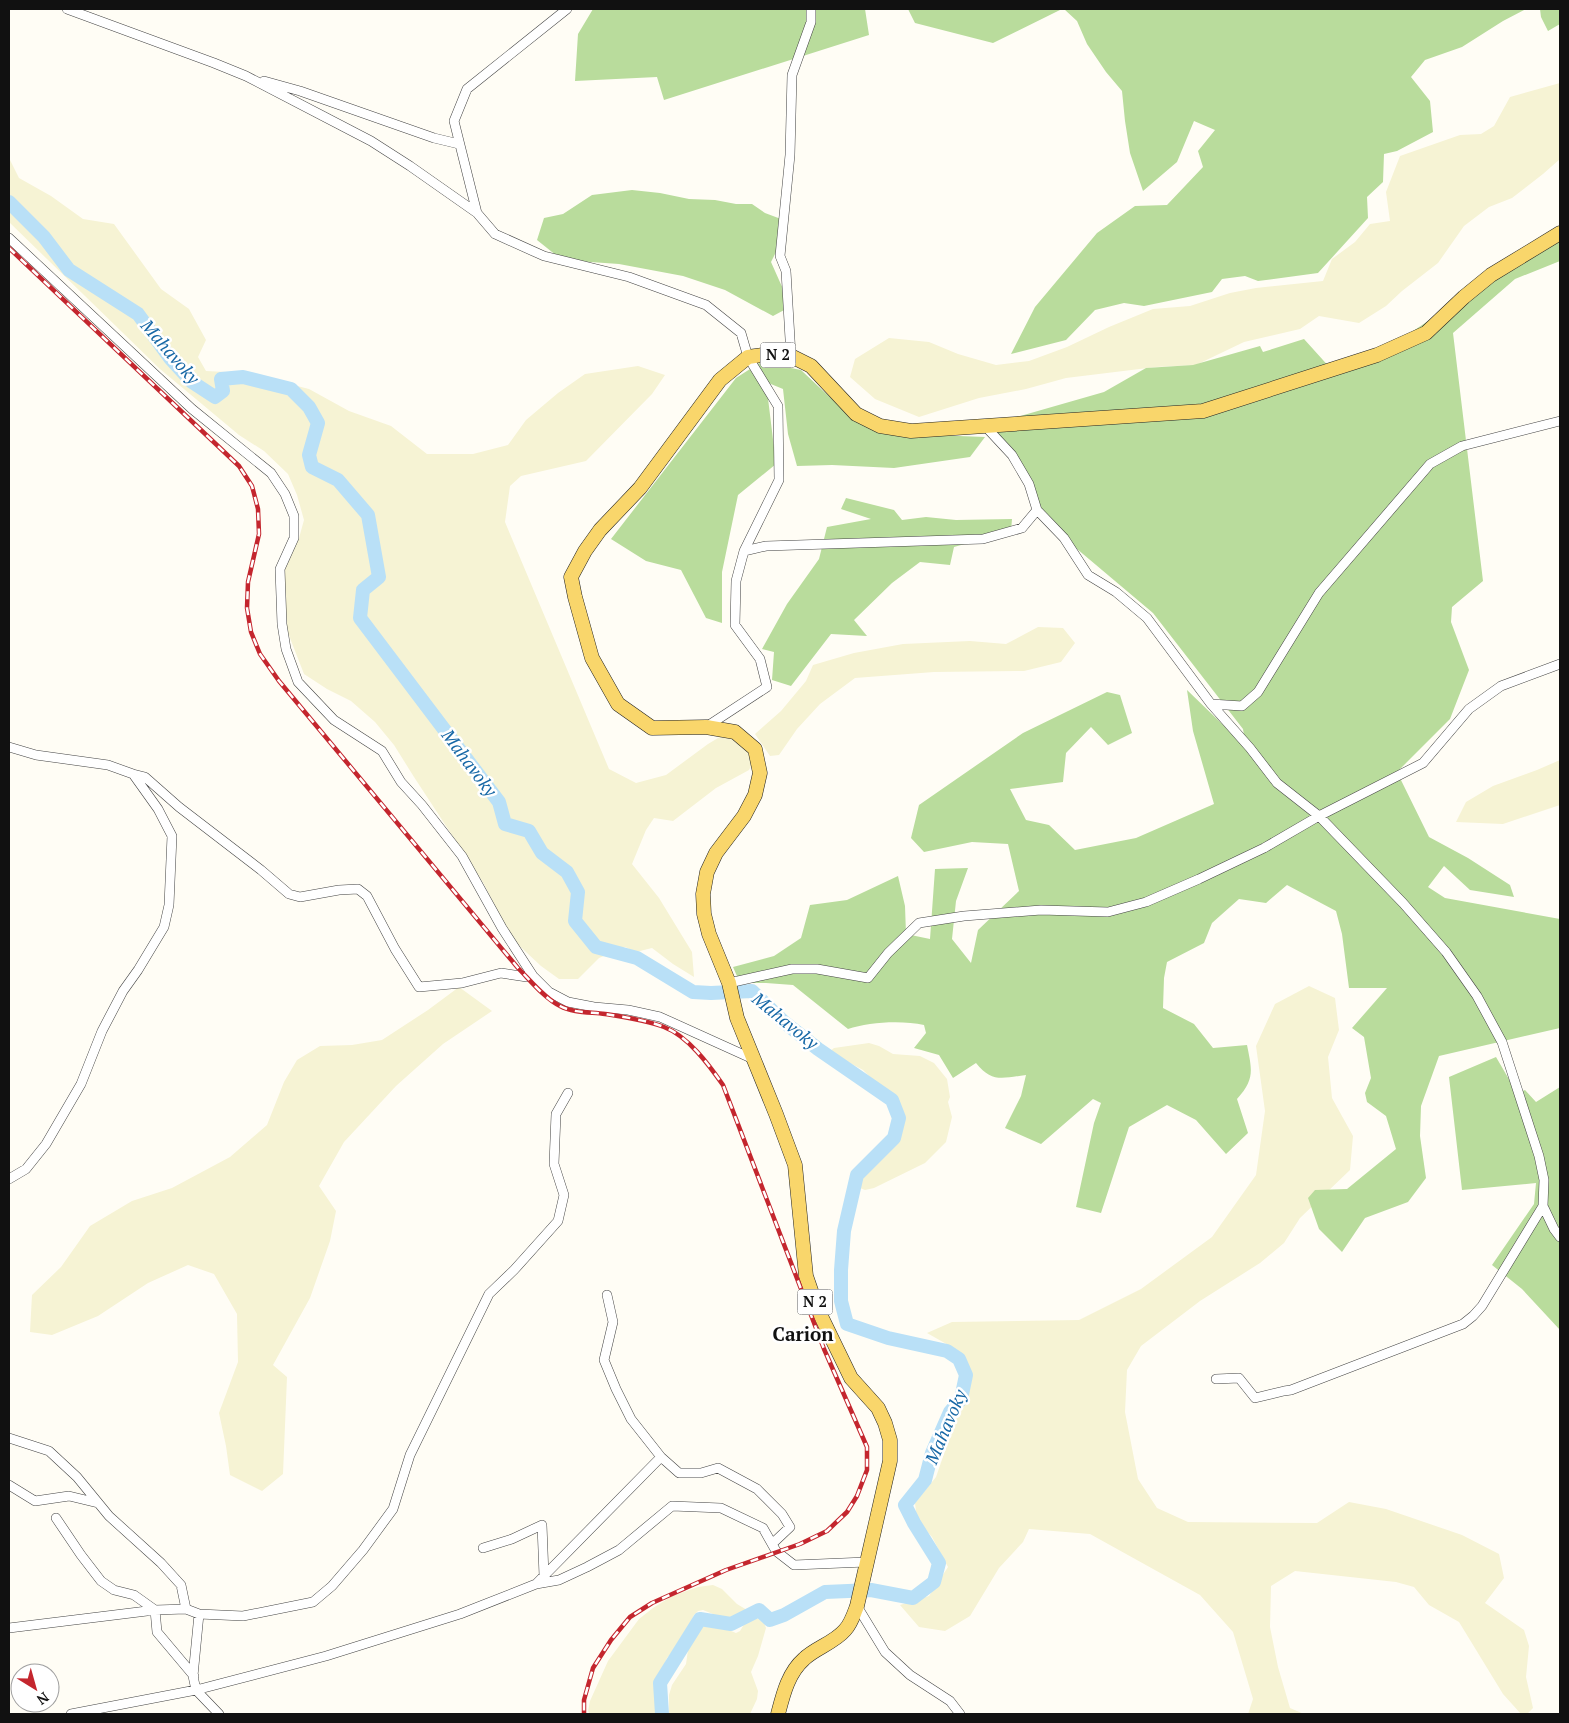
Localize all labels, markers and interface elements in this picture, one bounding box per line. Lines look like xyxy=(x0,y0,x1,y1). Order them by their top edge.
water label: Mahavoky xyxy=(135,313,206,389)
road number: N 2 xyxy=(760,342,796,368)
water label: Mahavoky xyxy=(436,723,503,802)
water label: Mahavoky xyxy=(747,986,824,1055)
road number: N 2 xyxy=(798,1290,832,1314)
district label: Carion xyxy=(773,1321,834,1346)
water label: Mahavoky xyxy=(918,1385,972,1468)
north arrow xyxy=(10,1663,60,1713)
text: N xyxy=(33,1688,53,1710)

